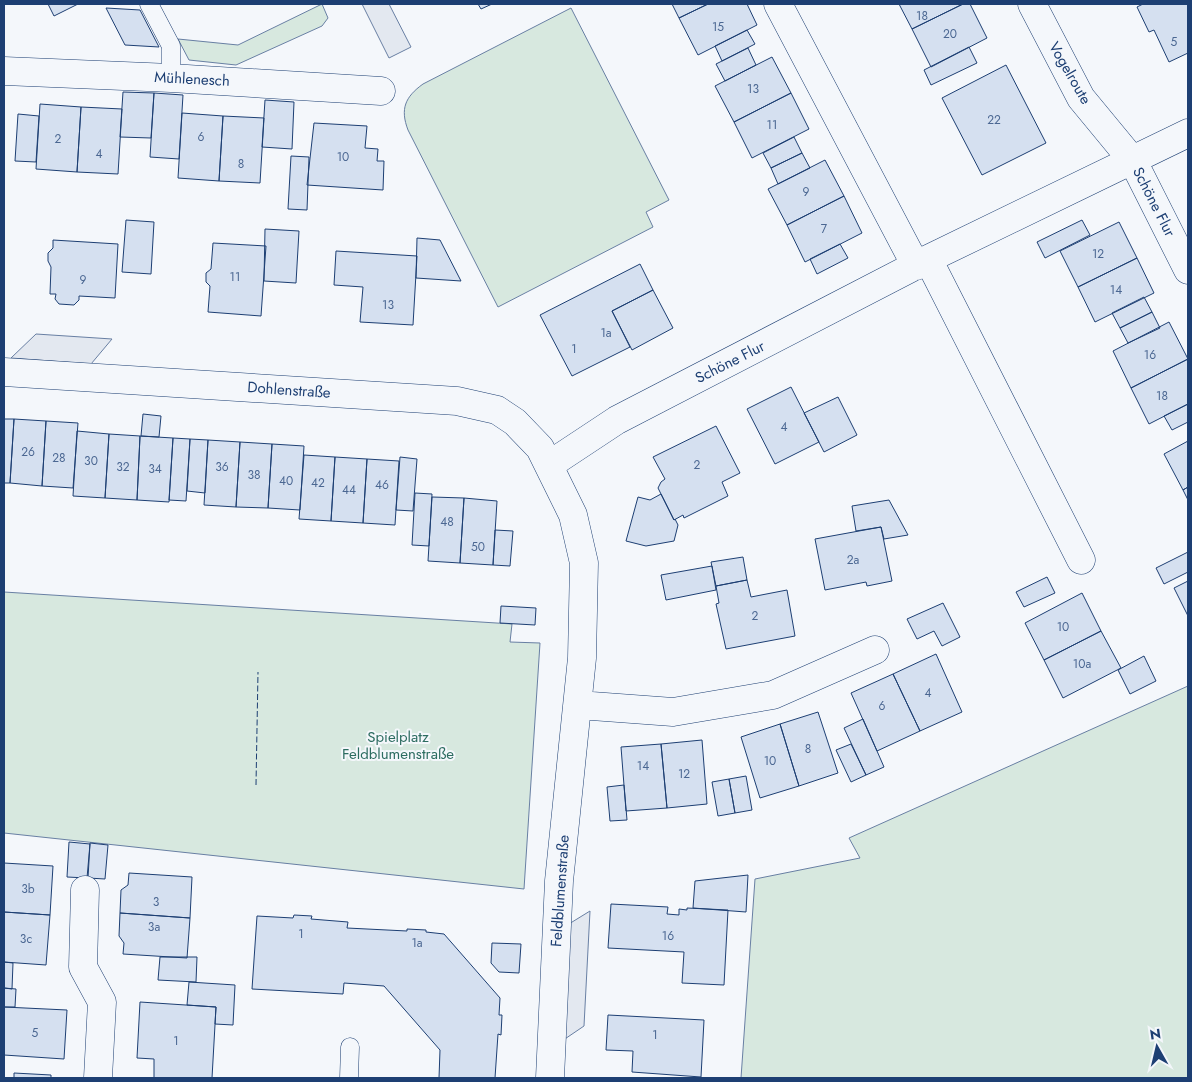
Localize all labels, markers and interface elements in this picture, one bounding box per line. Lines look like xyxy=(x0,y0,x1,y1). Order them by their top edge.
house number: 18 xyxy=(916,7,928,25)
house number: 15 xyxy=(712,18,724,36)
house number: 20 xyxy=(943,25,957,43)
house number: 5 xyxy=(1171,33,1178,51)
street label: Vogelroute xyxy=(1043,38,1097,109)
street label: Mühlenesch xyxy=(154,66,230,92)
house number: 13 xyxy=(747,80,759,98)
house number: 22 xyxy=(987,111,1001,129)
house number: 11 xyxy=(767,116,777,134)
house number: 6 xyxy=(198,128,205,146)
house number: 2 xyxy=(55,130,62,148)
house number: 4 xyxy=(96,145,103,163)
house number: 10 xyxy=(337,148,349,166)
house number: 8 xyxy=(238,155,244,173)
street label: Schöne Flur xyxy=(1127,163,1181,241)
house number: 9 xyxy=(803,183,810,201)
house number: 7 xyxy=(821,220,828,238)
house number: 12 xyxy=(1092,245,1104,263)
house number: 11 xyxy=(230,268,240,286)
house number: 9 xyxy=(80,271,87,289)
house number: 14 xyxy=(1110,281,1122,299)
house number: 13 xyxy=(382,296,394,314)
house number: 1a xyxy=(600,324,612,342)
street label: Schöne Flur xyxy=(691,335,769,389)
house number: 1 xyxy=(571,340,577,358)
house number: 16 xyxy=(1144,346,1156,364)
street label: Dohlenstraße xyxy=(247,376,332,404)
house number: 18 xyxy=(1156,387,1168,405)
house number: 4 xyxy=(781,418,788,436)
house number: 26 xyxy=(21,443,35,461)
house number: 28 xyxy=(52,449,66,467)
house number: 30 xyxy=(84,452,98,470)
house number: 2 xyxy=(694,456,701,474)
house number: 32 xyxy=(116,458,130,476)
house number: 36 xyxy=(215,458,229,476)
house number: 34 xyxy=(148,460,162,478)
house number: 38 xyxy=(247,466,261,484)
house number: 40 xyxy=(279,472,293,490)
house number: 42 xyxy=(311,474,325,492)
house number: 46 xyxy=(375,476,389,494)
house number: 44 xyxy=(342,481,356,499)
house number: 48 xyxy=(440,513,454,531)
house number: 50 xyxy=(471,538,485,556)
house number: 2a xyxy=(847,551,860,569)
house number: 2 xyxy=(752,607,759,625)
house number: 10 xyxy=(1057,618,1069,636)
house number: 10a xyxy=(1073,655,1091,673)
house number: 4 xyxy=(925,684,932,702)
house number: 6 xyxy=(879,697,886,715)
park label: Spielplatz Feldblumenstraße xyxy=(342,726,454,765)
house number: 8 xyxy=(805,740,811,758)
house number: 10 xyxy=(764,752,776,770)
house number: 14 xyxy=(637,757,649,775)
house number: 12 xyxy=(678,765,690,783)
street label: Feldblumenstraße xyxy=(545,834,575,948)
house number: 3b xyxy=(21,880,35,898)
house number: 3 xyxy=(153,893,160,911)
house number: 3a xyxy=(148,918,160,936)
house number: 1 xyxy=(298,925,304,943)
house number: 16 xyxy=(662,927,674,945)
house number: 3c xyxy=(20,930,32,948)
house number: 1a xyxy=(411,934,423,952)
north arrow xyxy=(1132,1022,1182,1072)
text: N xyxy=(1148,1023,1162,1045)
house number: 5 xyxy=(32,1024,39,1042)
house number: 1 xyxy=(652,1026,658,1044)
house number: 1 xyxy=(173,1032,179,1050)

